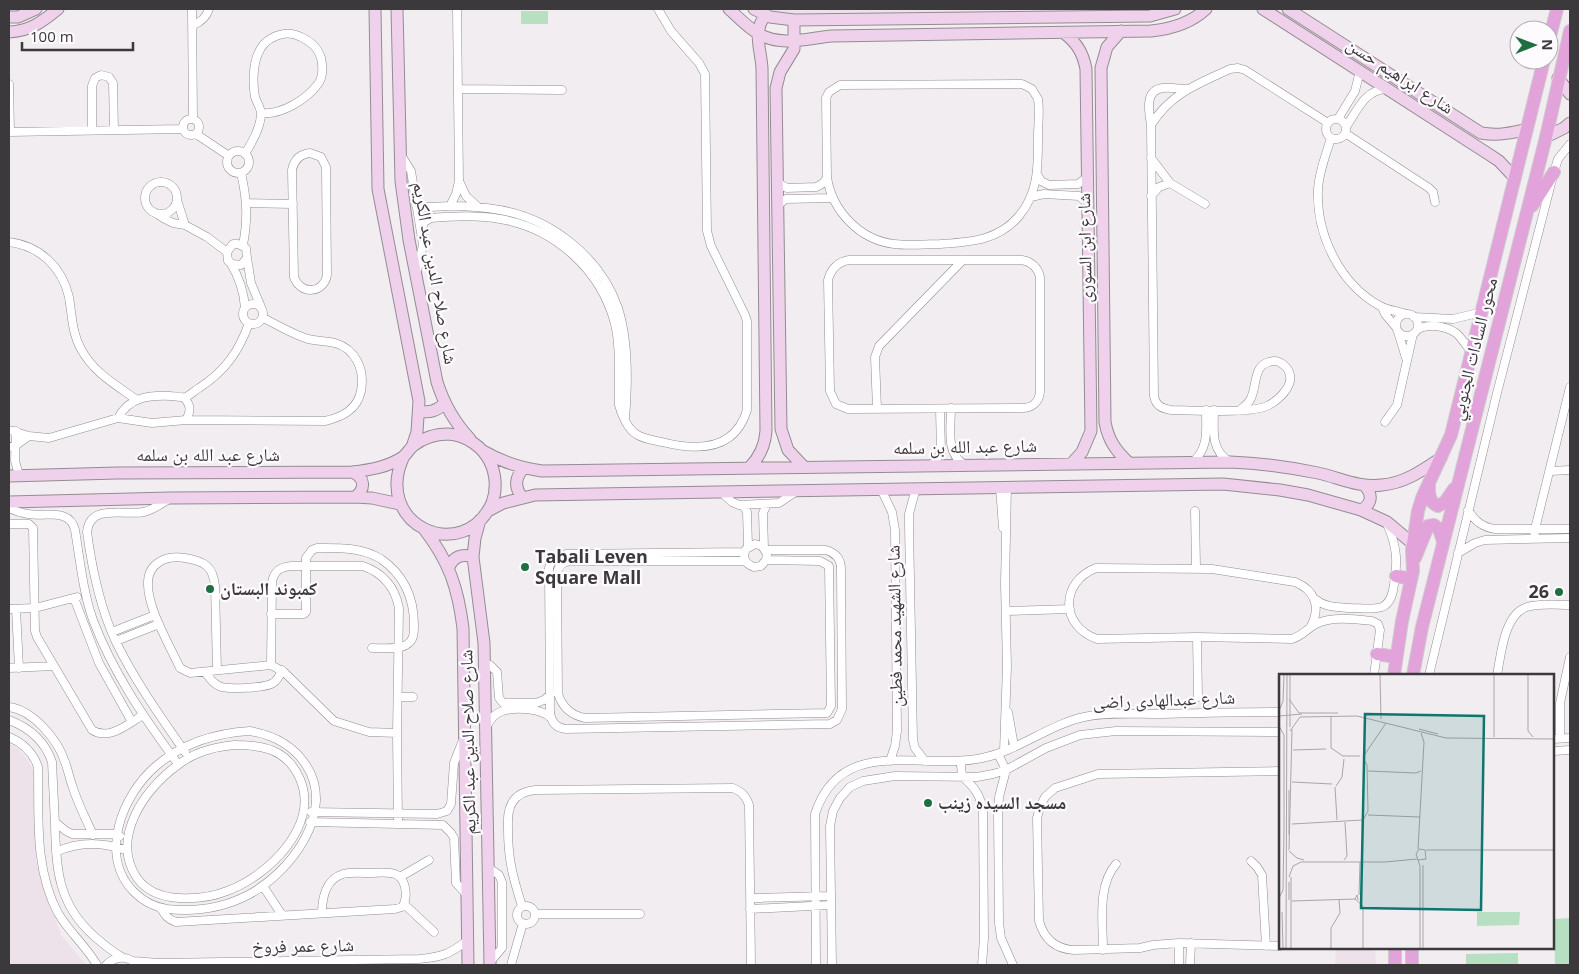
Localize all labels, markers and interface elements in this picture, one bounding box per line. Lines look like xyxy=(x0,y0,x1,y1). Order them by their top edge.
scale bar xyxy=(22,20,134,52)
north arrow xyxy=(1509,20,1559,70)
text: 100 m xyxy=(30,26,74,46)
street label: شارع ابراهيم حسن xyxy=(1342,31,1459,120)
text: N xyxy=(1538,39,1557,51)
street label: شارع صلاح الدين عبد الكريم xyxy=(407,180,464,366)
street label: شارع ابن السورى xyxy=(1071,193,1097,303)
street label: محور السادات الجنوبي xyxy=(1444,275,1506,423)
street label: شارع عبد الله بن سلمه xyxy=(893,433,1037,459)
street label: شارع عبد الله بن سلمه xyxy=(136,442,280,466)
place label: Tabali Leven Square Mall xyxy=(535,544,648,589)
street label: شارع الشهيد محمد فطين xyxy=(881,545,907,707)
marker: Tabali Leven Square Mall xyxy=(519,561,531,573)
place label: كمبوند البستان xyxy=(220,576,317,600)
place label: 26 xyxy=(1528,579,1549,603)
marker: كمبوند البستان xyxy=(204,583,216,595)
marker: 26 xyxy=(1553,586,1565,598)
street label: شارع صلاح الدين عبد الكريم xyxy=(453,649,482,835)
inset map xyxy=(1279,674,1554,949)
street label: شارع عبدالهادى راضى xyxy=(1092,685,1235,713)
place label: مسجد السيده زينب xyxy=(938,790,1066,814)
marker: مسجد السيده زينب xyxy=(922,797,934,809)
street label: شارع عمر فروخ xyxy=(252,932,354,959)

